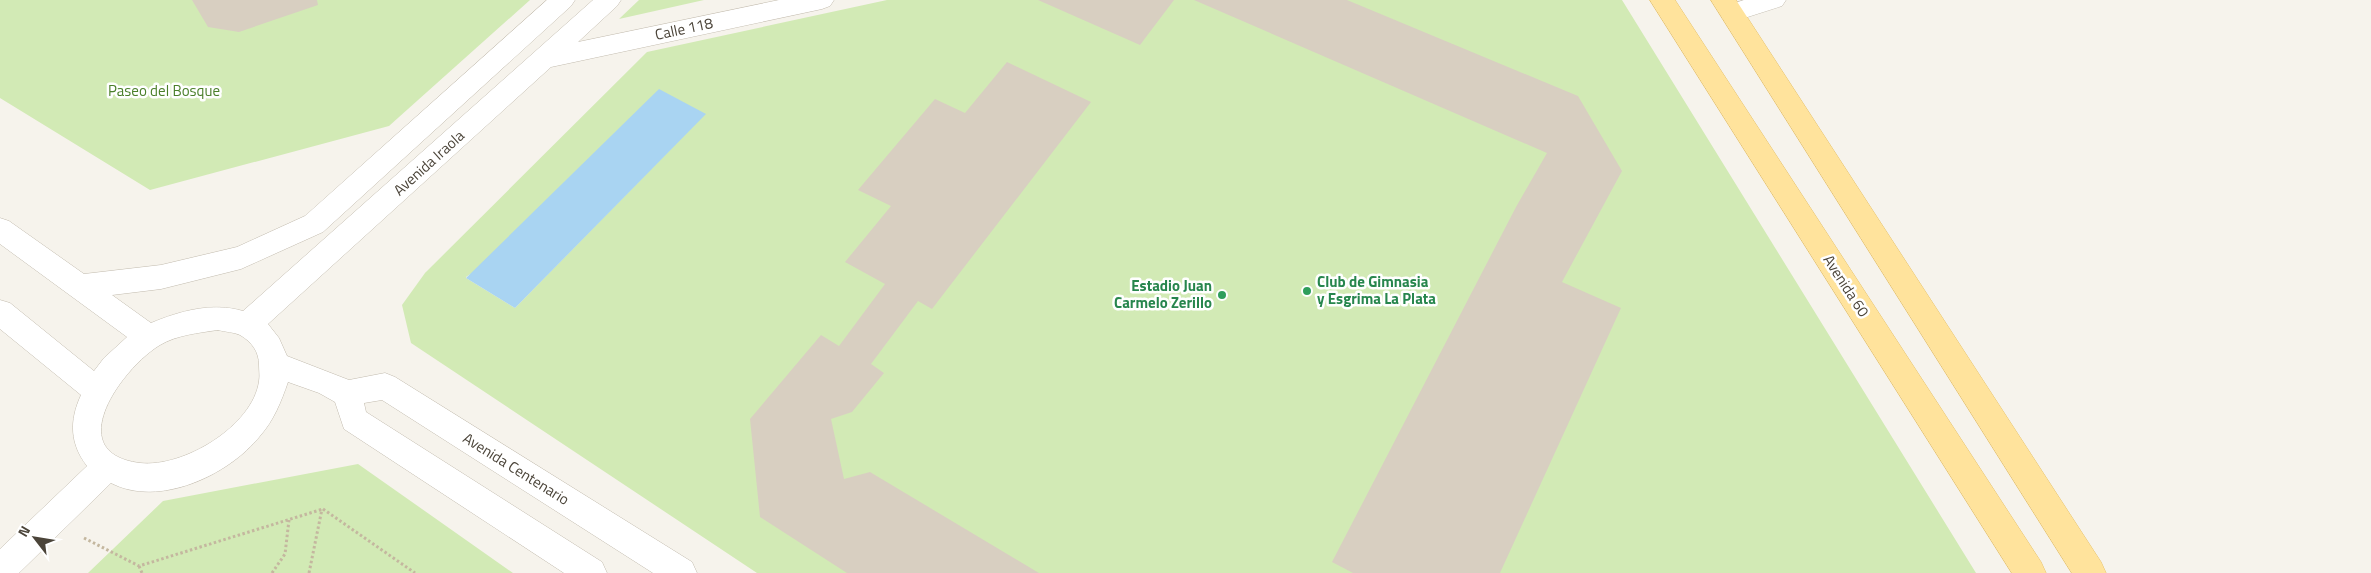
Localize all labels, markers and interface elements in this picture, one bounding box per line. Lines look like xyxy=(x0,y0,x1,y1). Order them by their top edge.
street label: Calle 118 xyxy=(653,11,715,46)
park label: Paseo del Bosque xyxy=(108,79,220,102)
street label: Avenida Iraola xyxy=(388,124,470,201)
street label: Avenida 60 xyxy=(1818,250,1875,321)
place label: Club de Gimnasia y Esgrima La Plata xyxy=(1317,270,1436,310)
place label: Estadio Juan Carmelo Zerillo xyxy=(1114,274,1212,314)
marker: Club de Gimnasia y Esgrima La Plata xyxy=(1301,285,1313,297)
marker: Estadio Juan Carmelo Zerillo xyxy=(1216,289,1228,301)
street label: Avenida Centenario xyxy=(459,427,574,511)
north arrow xyxy=(10,513,60,563)
text: N xyxy=(12,521,35,541)

